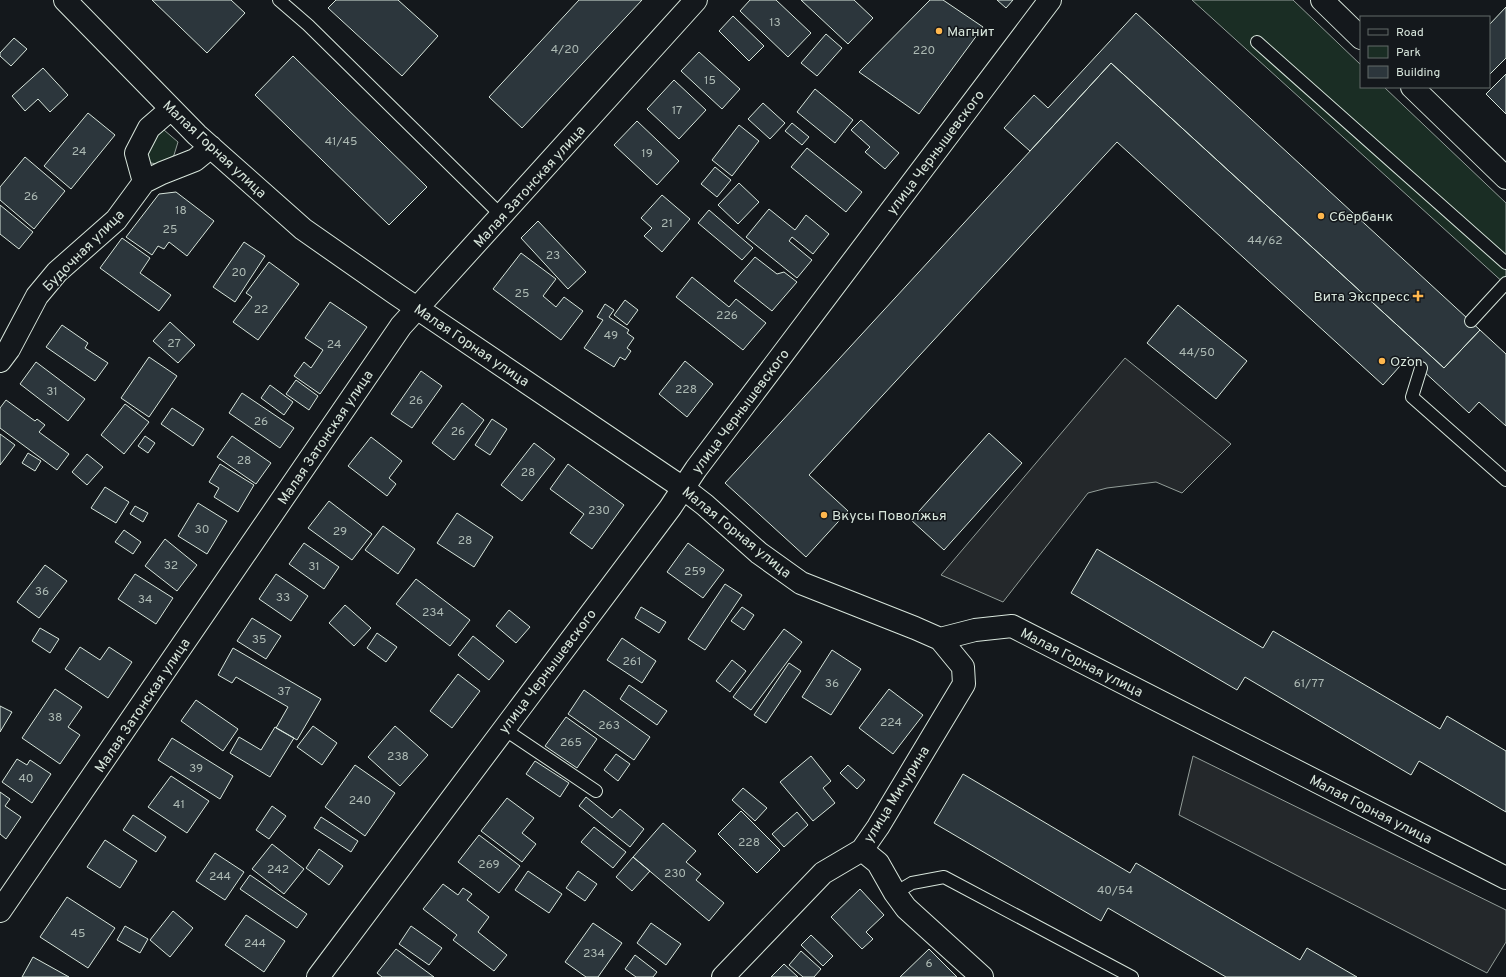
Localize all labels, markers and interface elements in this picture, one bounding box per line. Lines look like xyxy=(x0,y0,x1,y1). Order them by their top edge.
house number: 13 xyxy=(769,15,781,31)
legend xyxy=(1360,16,1490,88)
place label: Магнит xyxy=(947,24,994,41)
text: Road xyxy=(1396,25,1424,41)
marker: Магнит xyxy=(934,26,944,36)
house number: 4/20 xyxy=(551,42,579,58)
house number: 220 xyxy=(913,43,935,59)
text: Park xyxy=(1396,45,1421,61)
text: Building xyxy=(1396,65,1440,81)
house number: 15 xyxy=(704,73,716,89)
street label: улица Чернышевского xyxy=(884,87,989,219)
street label: Малая Горная улица xyxy=(159,98,269,202)
house number: 17 xyxy=(672,103,682,119)
street label: Малая Затонская улица xyxy=(471,122,589,252)
house number: 41/45 xyxy=(325,134,357,150)
house number: 24 xyxy=(72,144,86,160)
house number: 19 xyxy=(641,146,653,162)
house number: 26 xyxy=(24,189,38,205)
house number: 18 xyxy=(175,203,187,219)
street label: Будочная улица xyxy=(40,207,128,295)
place label: Сбербанк xyxy=(1329,209,1393,226)
marker: Сбербанк xyxy=(1316,211,1326,221)
house number: 21 xyxy=(661,216,673,232)
house number: 25 xyxy=(163,222,177,238)
house number: 44/62 xyxy=(1247,233,1283,249)
house number: 23 xyxy=(546,248,560,264)
house number: 20 xyxy=(231,265,247,281)
house number: 25 xyxy=(515,286,529,302)
place label: Вита Экспресс xyxy=(1314,289,1410,306)
marker: Вита Экспресс xyxy=(1413,291,1423,301)
street label: Малая Горная улица xyxy=(410,301,532,391)
house number: 22 xyxy=(254,302,268,318)
house number: 226 xyxy=(716,308,738,324)
house number: 49 xyxy=(604,328,618,344)
house number: 27 xyxy=(167,336,181,352)
house number: 24 xyxy=(327,337,341,353)
house number: 44/50 xyxy=(1179,345,1215,361)
street label: улица Чернышевского xyxy=(689,346,794,478)
place label: Ozon xyxy=(1390,354,1423,371)
marker: Ozon xyxy=(1377,356,1387,366)
street label: Малая Затонская улица xyxy=(275,367,378,508)
house number: 228 xyxy=(675,382,697,398)
house number: 31 xyxy=(46,384,58,400)
house number: 26 xyxy=(409,393,423,409)
house number: 26 xyxy=(254,414,268,430)
house number: 26 xyxy=(451,424,465,440)
house number: 28 xyxy=(237,453,251,469)
house number: 28 xyxy=(521,465,535,481)
street label: Малая Горная улица xyxy=(678,484,794,582)
house number: 230 xyxy=(588,503,610,519)
place label: Вкусы Поволжья xyxy=(832,508,947,525)
marker: Вкусы Поволжья xyxy=(819,510,829,520)
house number: 30 xyxy=(195,522,209,538)
house number: 29 xyxy=(333,524,347,540)
house number: 28 xyxy=(458,533,472,549)
house number: 32 xyxy=(164,558,178,574)
house number: 31 xyxy=(308,559,320,575)
house number: 259 xyxy=(684,564,706,580)
house number: 36 xyxy=(35,584,49,600)
house number: 33 xyxy=(276,590,290,606)
house number: 34 xyxy=(138,592,152,608)
house number: 234 xyxy=(422,605,444,621)
street label: улица Чернышевского xyxy=(496,606,601,738)
street label: Малая Горная улица xyxy=(1017,625,1145,702)
house number: 35 xyxy=(252,632,266,648)
street label: Малая Затонская улица xyxy=(92,635,195,776)
house number: 261 xyxy=(623,654,641,670)
house number: 36 xyxy=(825,676,839,692)
house number: 61/77 xyxy=(1294,676,1324,692)
house number: 37 xyxy=(277,684,291,700)
house number: 38 xyxy=(48,710,62,726)
house number: 224 xyxy=(880,715,902,731)
house number: 263 xyxy=(598,718,620,734)
house number: 265 xyxy=(560,735,582,751)
street label: улица Мичурина xyxy=(861,743,934,846)
house number: 238 xyxy=(387,749,409,765)
house number: 39 xyxy=(189,761,203,777)
house number: 40 xyxy=(18,771,34,787)
street label: Малая Горная улица xyxy=(1306,772,1434,849)
house number: 240 xyxy=(349,793,371,809)
house number: 41 xyxy=(173,797,185,813)
house number: 228 xyxy=(738,835,760,851)
house number: 269 xyxy=(478,857,500,873)
house number: 242 xyxy=(267,862,289,878)
house number: 230 xyxy=(664,866,686,882)
house number: 244 xyxy=(209,869,231,885)
house number: 40/54 xyxy=(1097,883,1133,899)
house number: 45 xyxy=(71,926,85,942)
house number: 244 xyxy=(244,936,266,952)
house number: 234 xyxy=(583,946,605,962)
house number: 6 xyxy=(925,956,933,972)

